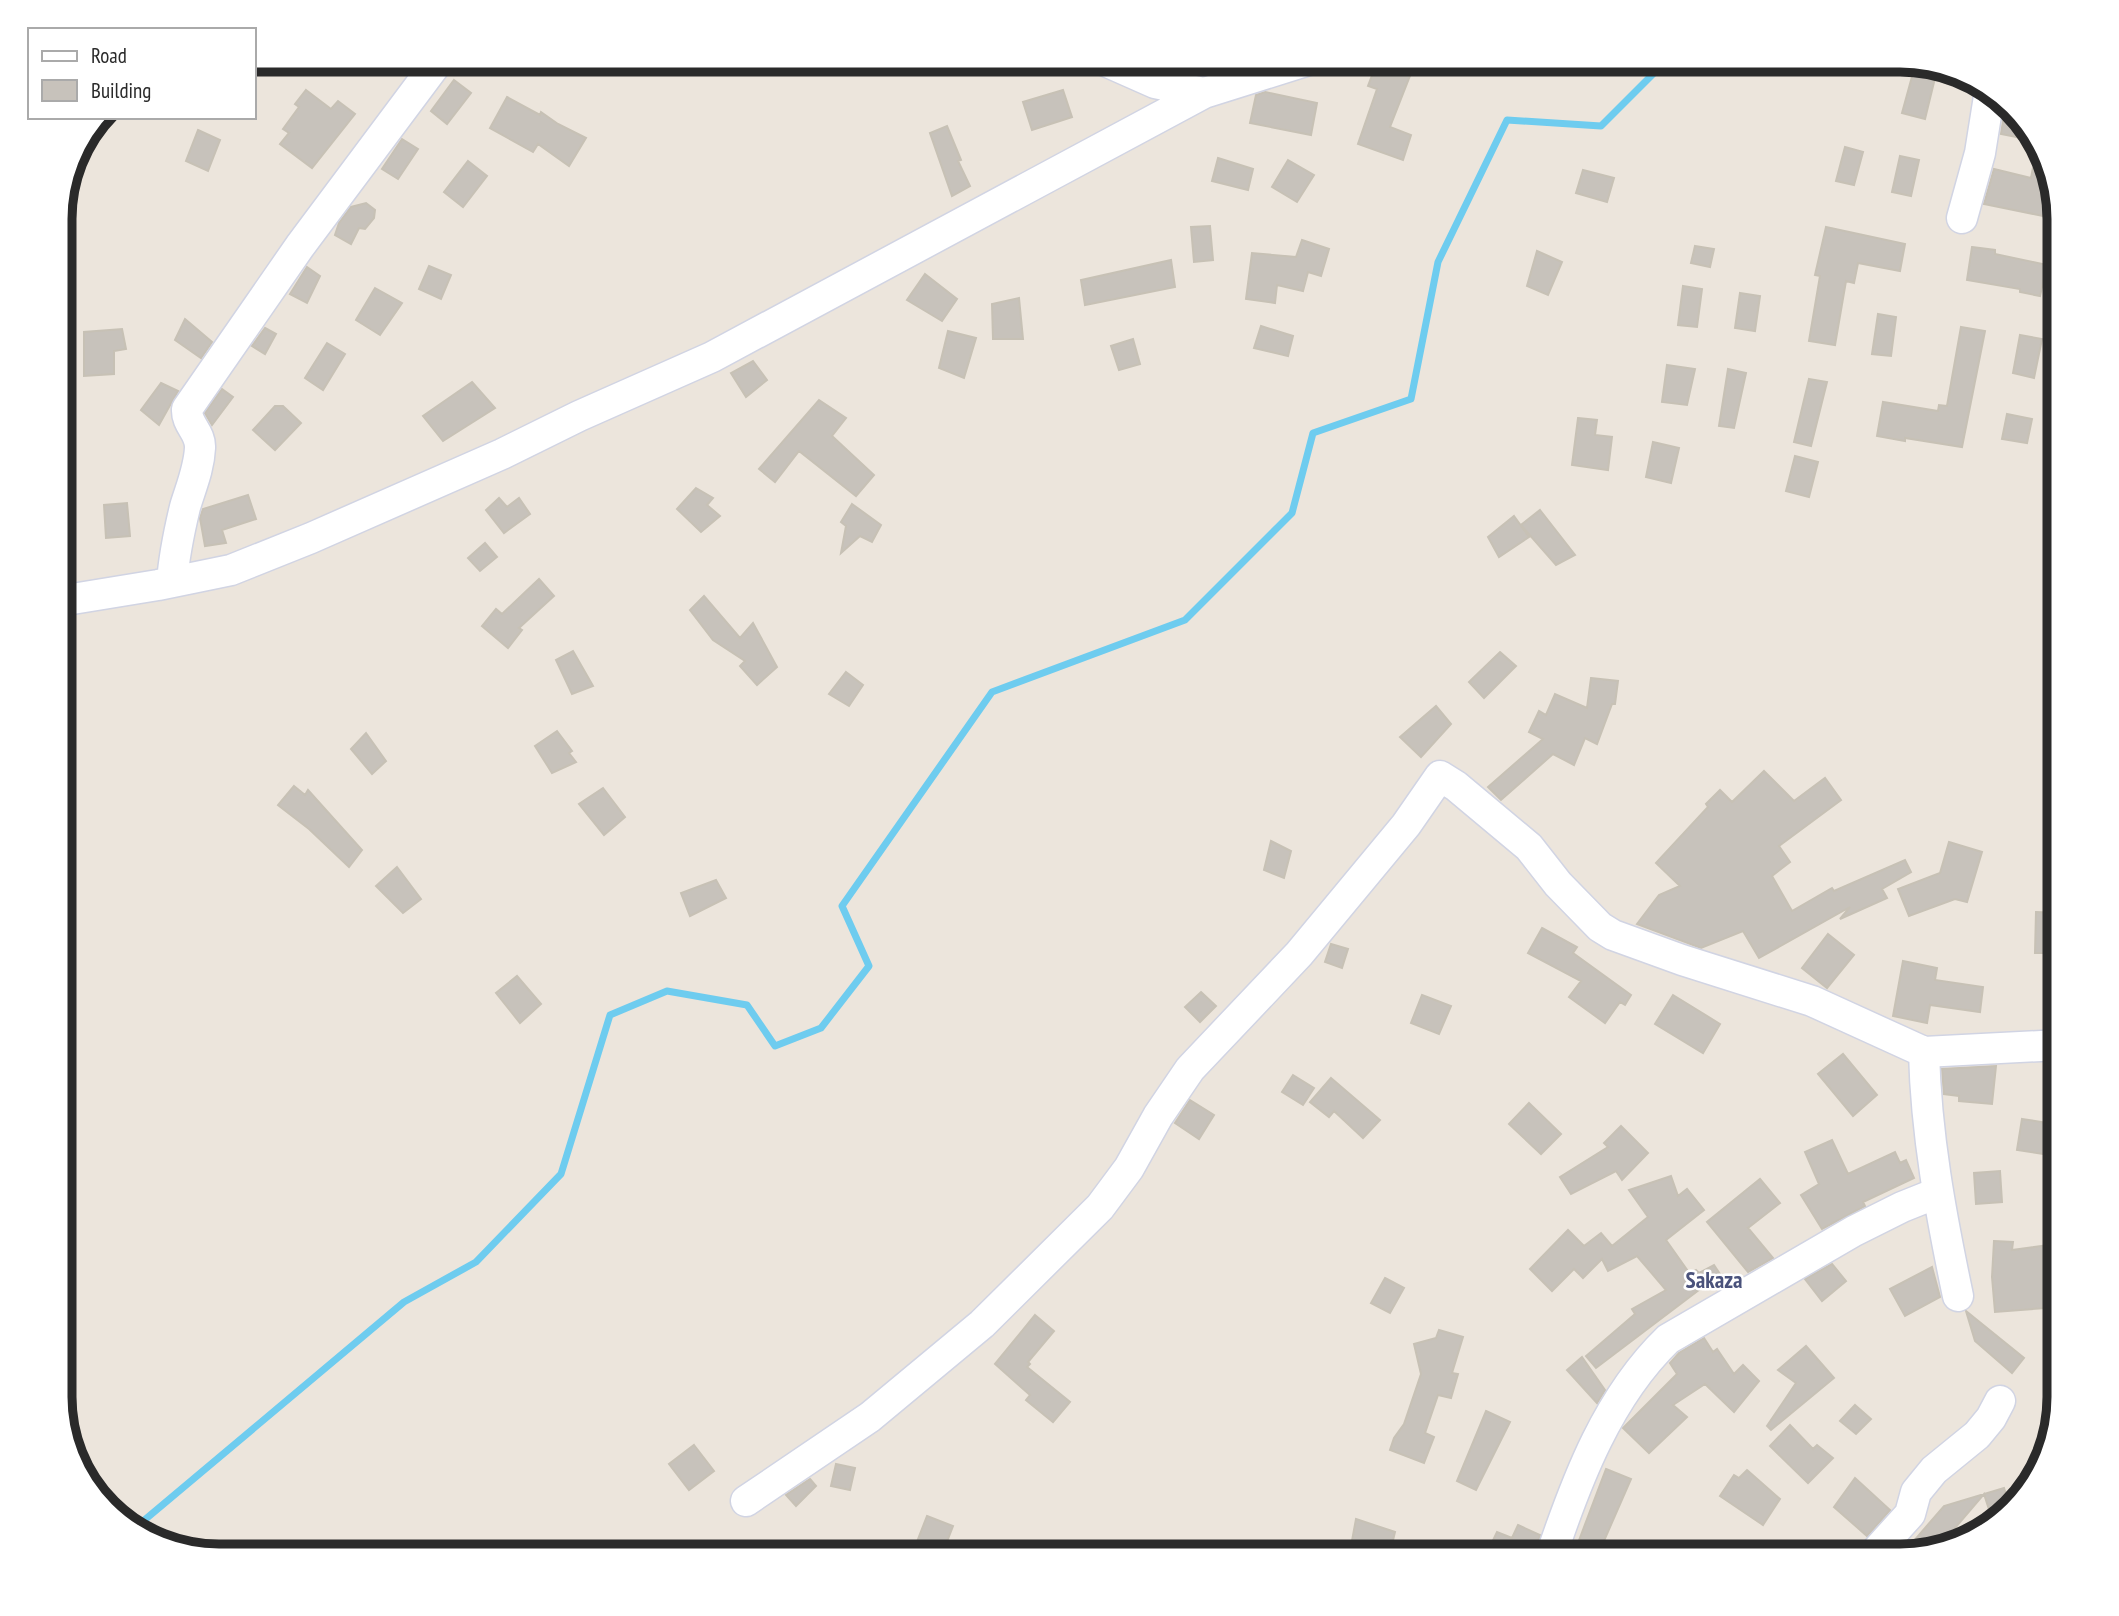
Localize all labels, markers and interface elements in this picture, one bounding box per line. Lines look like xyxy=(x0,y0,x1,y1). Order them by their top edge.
legend xyxy=(28,28,256,119)
text: Road xyxy=(91,42,127,69)
text: Building xyxy=(91,77,151,104)
district label: Sakaza xyxy=(1686,1265,1742,1294)

